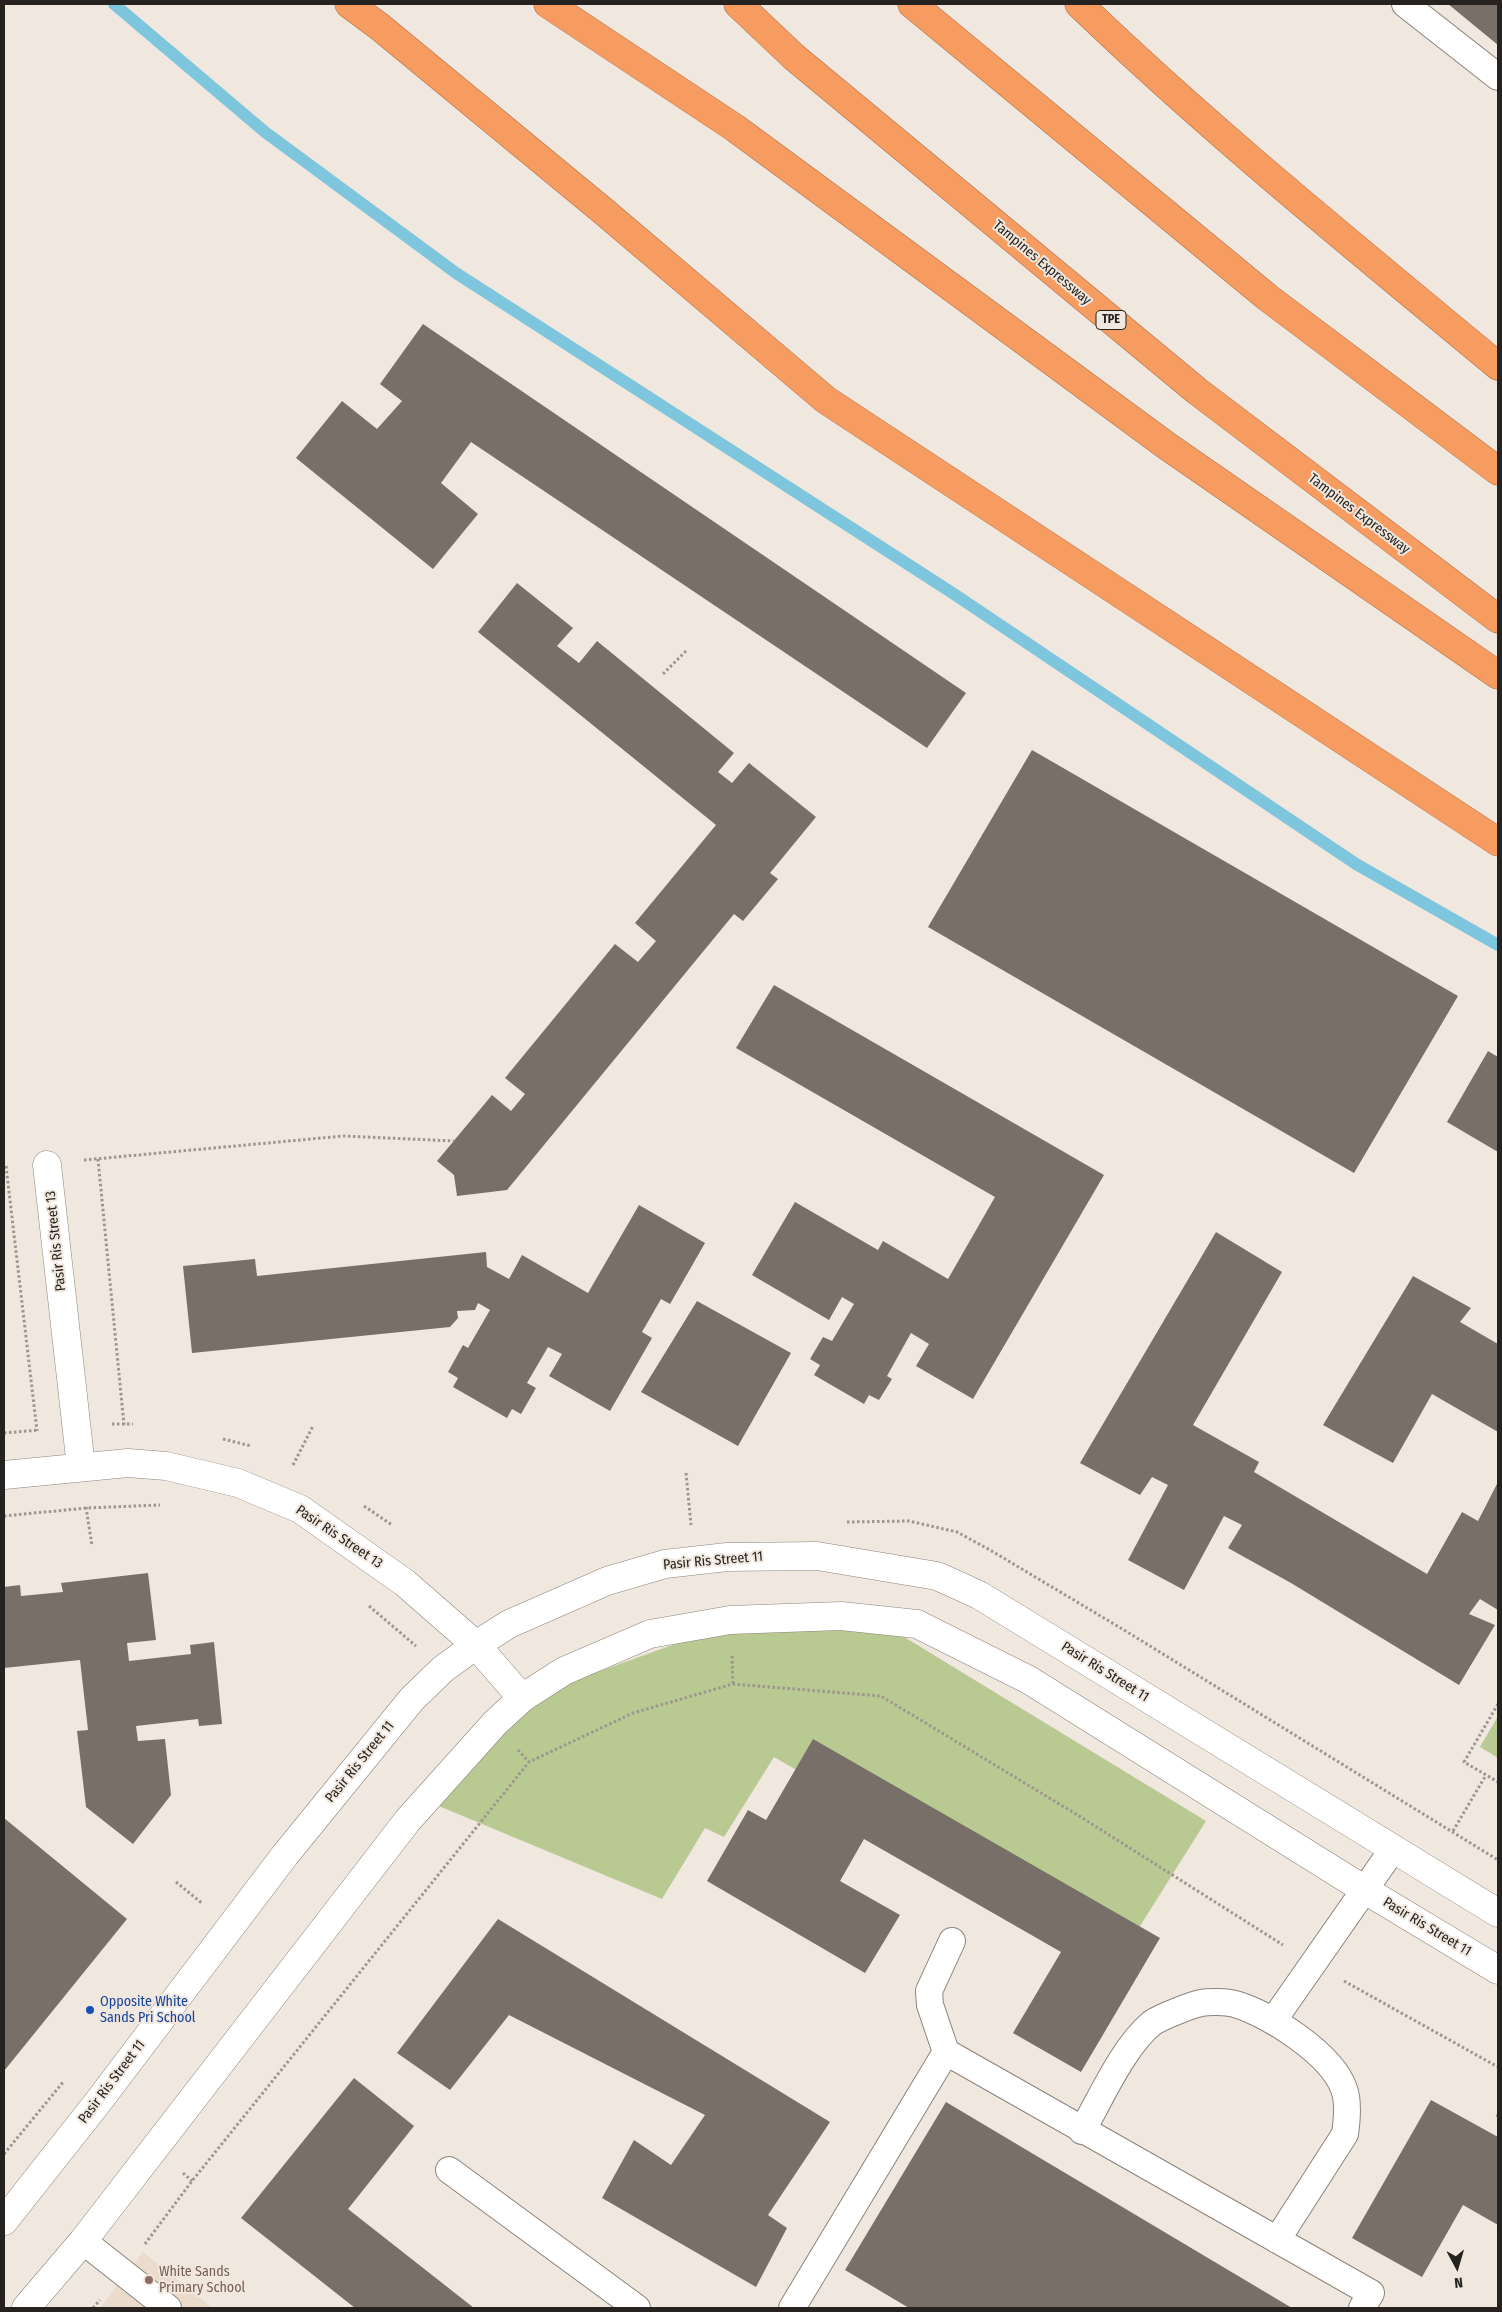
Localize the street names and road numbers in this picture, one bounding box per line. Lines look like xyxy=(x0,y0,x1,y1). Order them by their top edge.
street label: Tampines Expressway xyxy=(989,217,1095,309)
road number: TPE xyxy=(1096,310,1126,330)
street label: Tampines Expressway xyxy=(1305,470,1413,558)
street label: Pasir Ris Street 13 xyxy=(42,1190,70,1292)
street label: Pasir Ris Street 13 xyxy=(292,1502,386,1572)
street label: Pasir Ris Street 11 xyxy=(663,1548,763,1574)
street label: Pasir Ris Street 11 xyxy=(1058,1638,1152,1706)
street label: Pasir Ris Street 11 xyxy=(322,1718,398,1806)
street label: Pasir Ris Street 11 xyxy=(1380,1894,1474,1960)
street label: Pasir Ris Street 11 xyxy=(75,2037,149,2127)

